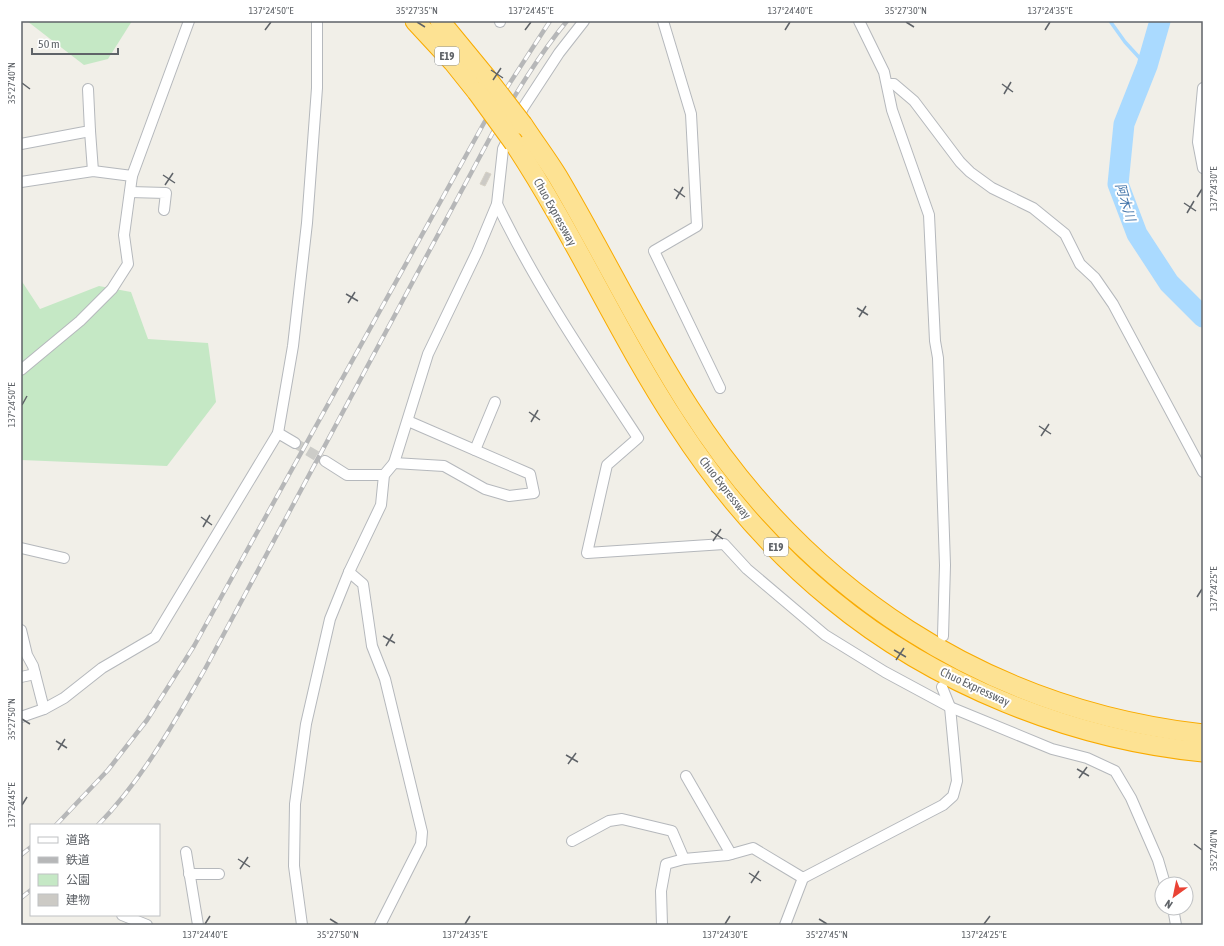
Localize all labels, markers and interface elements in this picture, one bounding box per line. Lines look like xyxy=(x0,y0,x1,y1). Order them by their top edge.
text: 137°24'50"E xyxy=(249,5,294,16)
text: 35°27'35"N xyxy=(396,5,438,16)
text: 137°24'45"E xyxy=(509,5,554,16)
text: 137°24'40"E xyxy=(768,5,813,16)
text: 35°27'30"N xyxy=(885,5,927,16)
text: 137°24'35"E xyxy=(1028,5,1073,16)
scale bar xyxy=(32,30,118,56)
text: 50 m xyxy=(38,37,60,51)
road number: E19 xyxy=(435,47,459,65)
text: 35°27'40"N xyxy=(6,62,17,104)
text: 137°24'30"E xyxy=(1208,166,1219,211)
street label: Chuo Expressway xyxy=(531,176,579,248)
water label: 阿木川 xyxy=(1113,181,1139,225)
text: 137°24'50"E xyxy=(6,382,17,427)
street label: Chuo Expressway xyxy=(696,454,754,522)
road number: E19 xyxy=(764,538,788,556)
text: 137°24'25"E xyxy=(1208,566,1219,611)
street label: Chuo Expressway xyxy=(938,665,1012,709)
text: 35°27'50"N xyxy=(6,698,17,740)
text: 137°24'45"E xyxy=(6,782,17,827)
legend xyxy=(30,824,160,916)
text: 35°27'40"N xyxy=(1208,829,1219,871)
text: 道路 xyxy=(66,833,90,847)
text: 鉄道 xyxy=(66,853,90,867)
text: 公園 xyxy=(66,873,90,887)
north arrow xyxy=(1154,876,1194,916)
text: 建物 xyxy=(66,893,90,907)
text: N xyxy=(1163,898,1175,911)
text: 137°24'40"E xyxy=(183,929,228,940)
text: 35°27'50"N xyxy=(317,929,359,940)
text: 137°24'35"E xyxy=(443,929,488,940)
text: 137°24'30"E xyxy=(703,929,748,940)
text: 35°27'45"N xyxy=(806,929,848,940)
text: 137°24'25"E xyxy=(962,929,1007,940)

